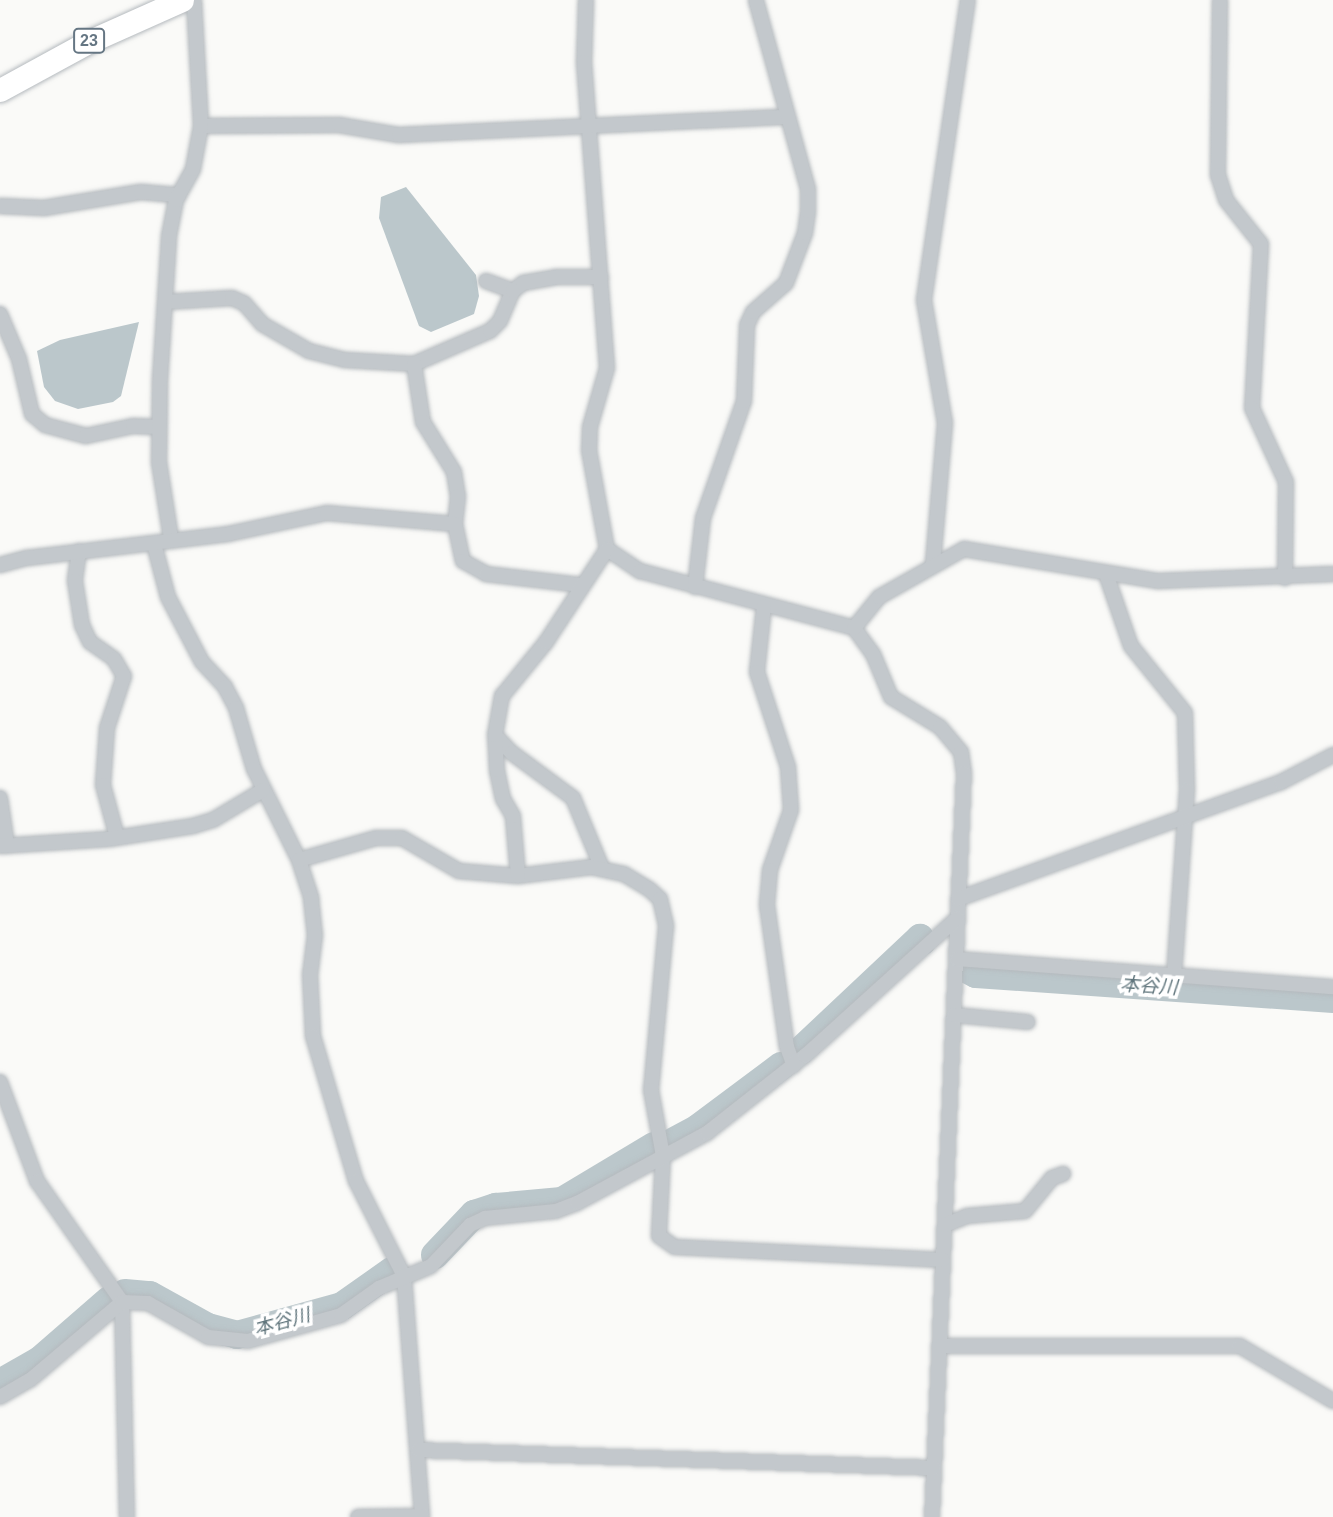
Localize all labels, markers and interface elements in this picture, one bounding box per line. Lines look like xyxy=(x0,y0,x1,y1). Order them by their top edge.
road number: 23 xyxy=(72,28,106,54)
water label: 本谷川 xyxy=(1120,973,1178,999)
water label: 本谷川 xyxy=(252,1304,312,1340)

